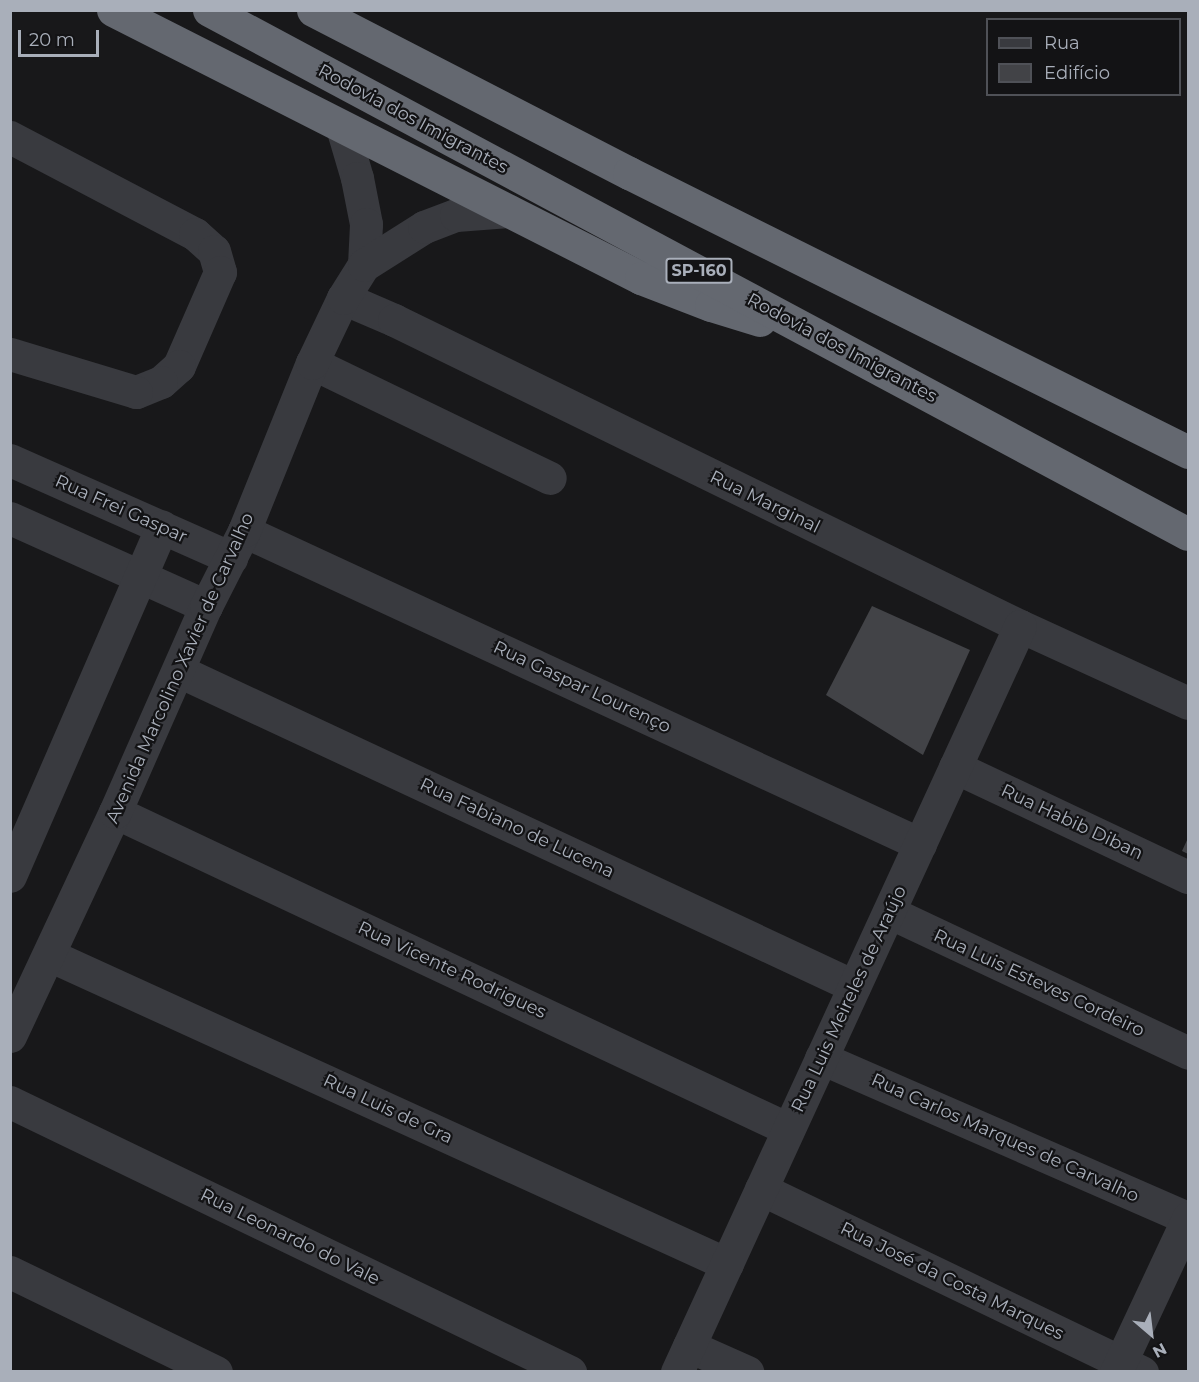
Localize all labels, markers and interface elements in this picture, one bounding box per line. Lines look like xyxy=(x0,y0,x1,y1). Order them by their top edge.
scale bar xyxy=(21,18,102,56)
legend xyxy=(986,18,1181,96)
text: 20 m xyxy=(29,29,75,51)
text: Rua xyxy=(1044,32,1080,54)
street label: Rodovia dos Imigrantes xyxy=(314,60,512,178)
text: Edifício xyxy=(1044,62,1110,84)
road number: SP-160 xyxy=(664,258,734,284)
street label: Rodovia dos Imigrantes xyxy=(743,289,941,407)
street label: Rua Marginal xyxy=(706,466,824,538)
street label: Rua Frei Gaspar xyxy=(52,470,190,548)
street label: Avenida Marcolino Xavier de Carvalho xyxy=(102,509,258,827)
street label: Rua Gaspar Lourenço xyxy=(490,636,674,738)
street label: Rua Fabiano de Lucena xyxy=(416,773,618,883)
street label: Rua Habib Diban xyxy=(998,780,1146,864)
street label: Rua Luis Meireles de Araújo xyxy=(787,882,911,1116)
street label: Rua Vicente Rodrigues xyxy=(354,917,550,1023)
street label: Rua Luis Esteves Cordeiro xyxy=(930,925,1148,1041)
street label: Rua Carlos Marques de Carvalho xyxy=(868,1069,1142,1207)
street label: Rua Luis de Gra xyxy=(320,1070,456,1148)
street label: Rua Leonardo do Vale xyxy=(197,1184,383,1290)
street label: Rua José da Costa Marques xyxy=(837,1217,1067,1345)
north arrow xyxy=(1121,1304,1181,1364)
text: N xyxy=(1150,1339,1170,1362)

